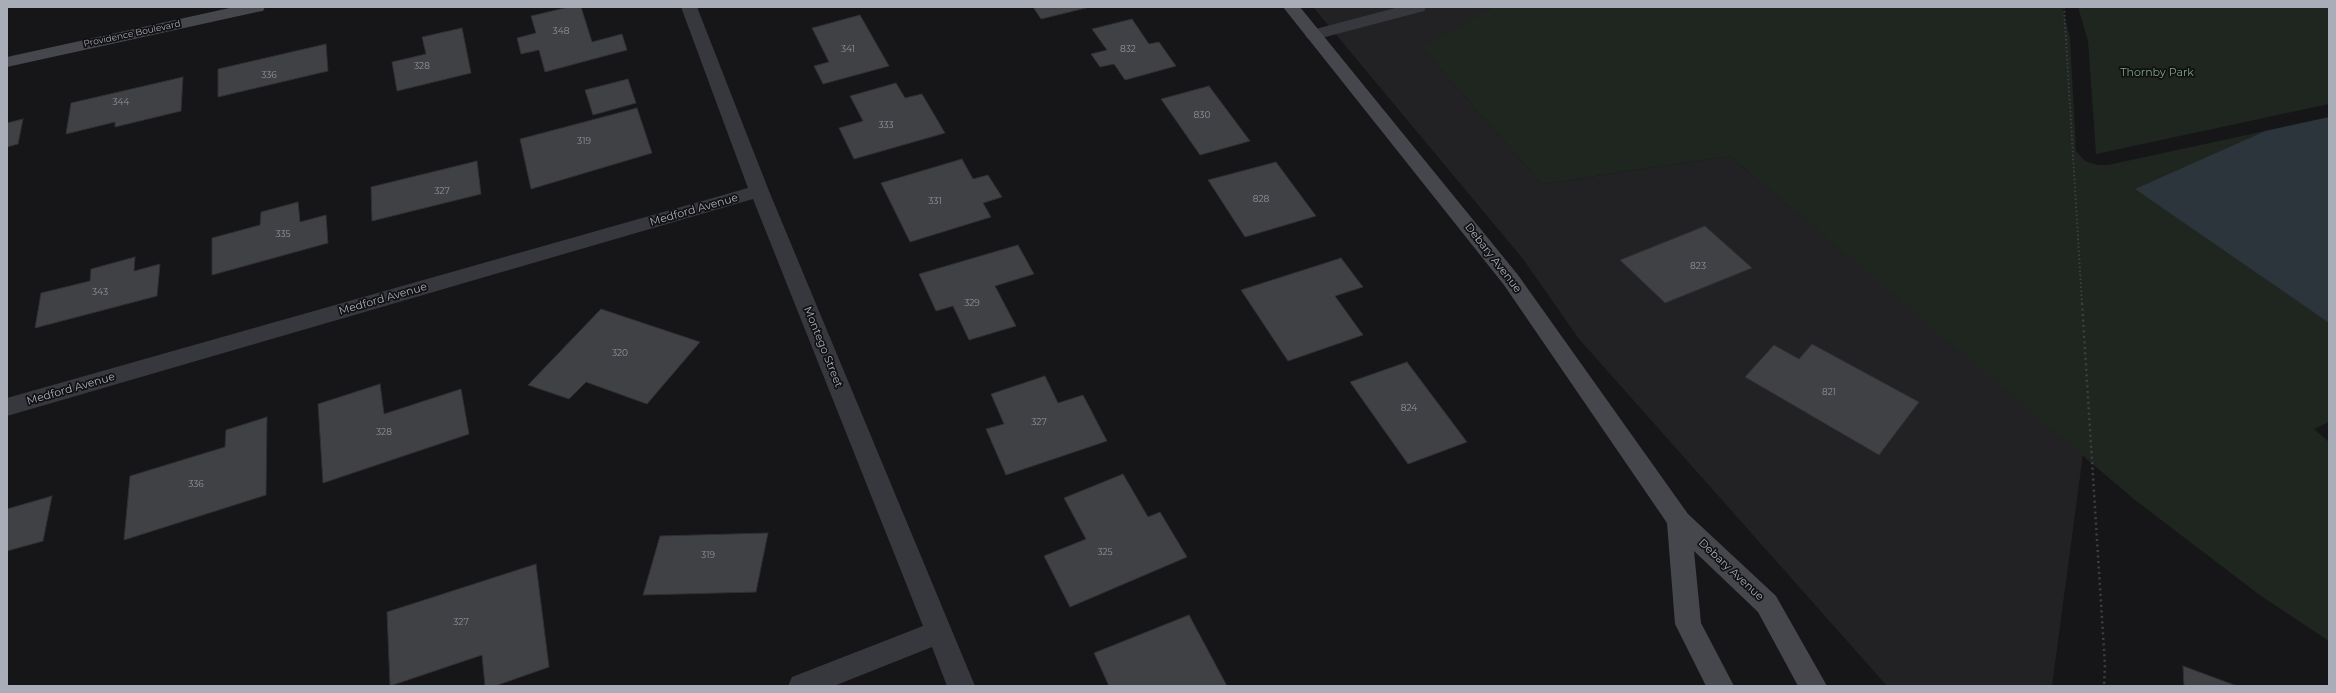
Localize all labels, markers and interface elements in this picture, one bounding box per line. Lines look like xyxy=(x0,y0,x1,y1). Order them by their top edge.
street label: Providence Boulevard xyxy=(83,18,181,50)
house number: 348 xyxy=(553,26,569,36)
house number: 341 xyxy=(841,44,855,54)
house number: 832 xyxy=(1120,44,1136,54)
house number: 328 xyxy=(414,61,430,71)
park label: Thornby Park xyxy=(2120,66,2194,80)
house number: 336 xyxy=(261,70,277,80)
house number: 344 xyxy=(113,97,129,107)
house number: 830 xyxy=(1194,110,1210,120)
house number: 333 xyxy=(878,120,894,130)
house number: 319 xyxy=(577,136,591,146)
house number: 327 xyxy=(434,186,450,196)
street label: Medford Avenue xyxy=(648,191,740,229)
house number: 828 xyxy=(1253,194,1269,204)
house number: 331 xyxy=(928,196,942,206)
street label: Debary Avenue xyxy=(1462,221,1524,295)
house number: 335 xyxy=(275,229,291,239)
house number: 823 xyxy=(1690,261,1706,271)
street label: Medford Avenue xyxy=(337,280,429,318)
house number: 343 xyxy=(92,287,108,297)
house number: 329 xyxy=(964,298,980,308)
street label: Montego Street xyxy=(801,305,845,389)
house number: 320 xyxy=(612,348,628,358)
street label: Medford Avenue xyxy=(25,370,117,408)
house number: 821 xyxy=(1822,387,1836,397)
house number: 824 xyxy=(1401,403,1417,413)
house number: 327 xyxy=(1031,417,1047,427)
house number: 328 xyxy=(376,427,392,437)
house number: 336 xyxy=(188,479,204,489)
street label: Debary Avenue xyxy=(1696,536,1766,604)
house number: 325 xyxy=(1097,547,1113,557)
house number: 319 xyxy=(701,550,715,560)
house number: 327 xyxy=(453,617,469,627)

